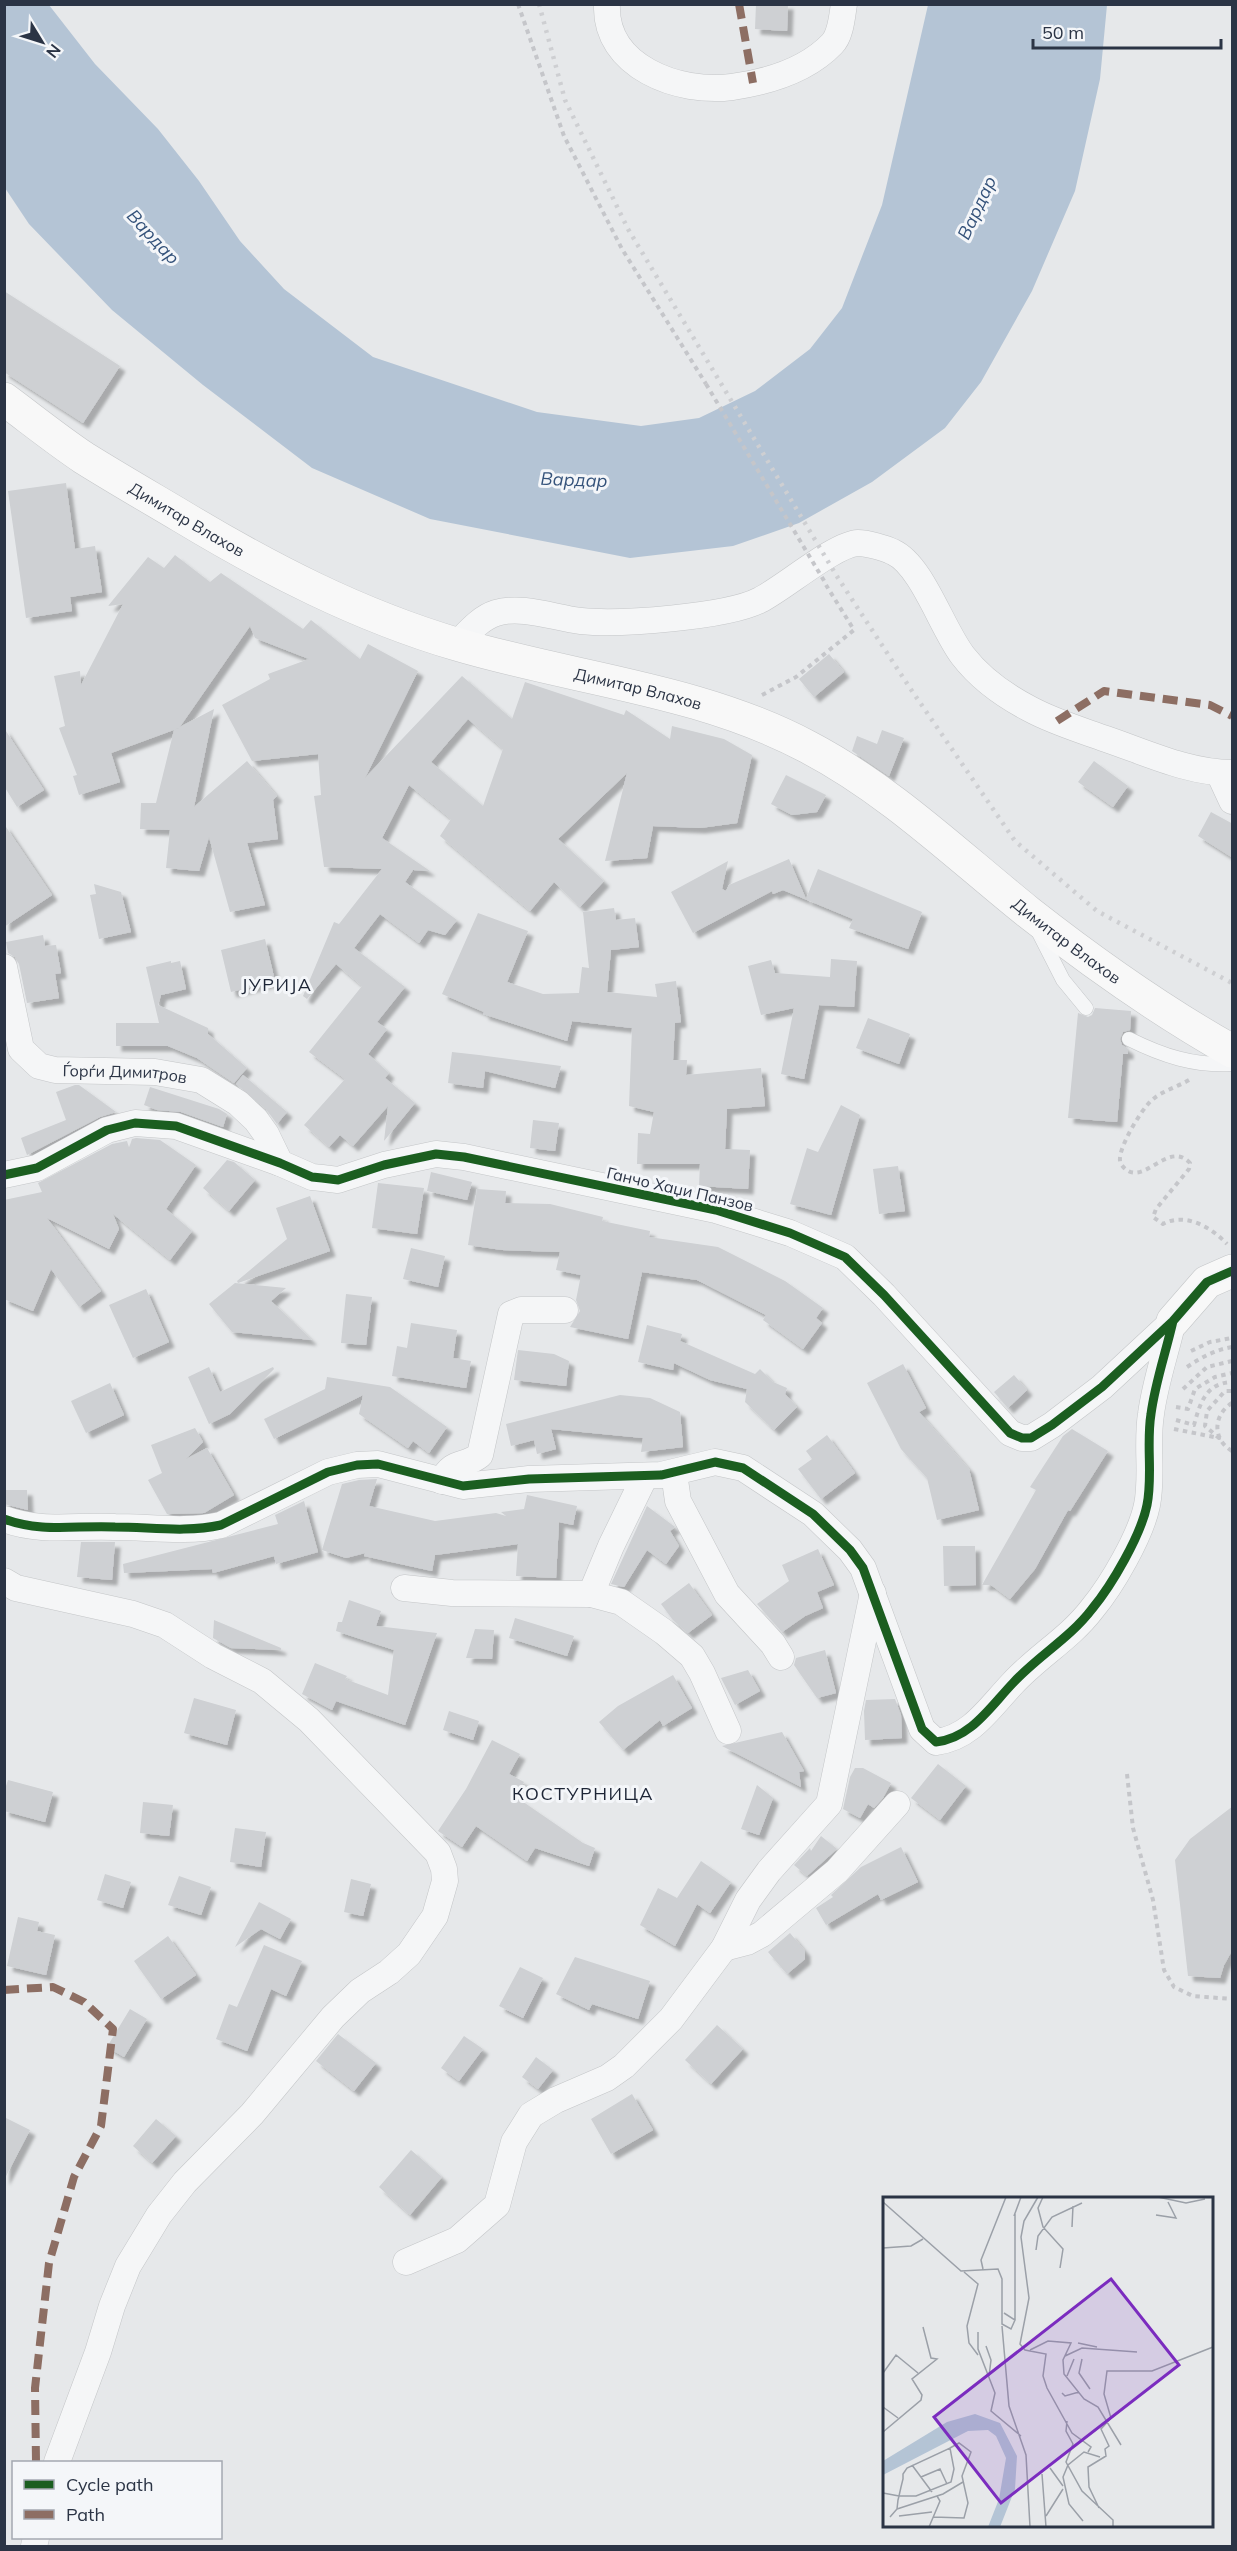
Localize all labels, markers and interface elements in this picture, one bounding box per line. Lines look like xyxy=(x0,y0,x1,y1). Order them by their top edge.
north arrow xyxy=(12,12,72,72)
scale bar xyxy=(1033,12,1220,50)
text: 50 m xyxy=(1042,21,1084,44)
text: N xyxy=(42,40,65,62)
water label: Вардар xyxy=(952,173,1001,243)
water label: Вардар xyxy=(122,204,185,269)
water label: Вардар xyxy=(540,467,608,492)
street label: Димитар Влахов xyxy=(125,478,248,561)
street label: Димитар Влахов xyxy=(572,663,704,714)
street label: Димитар Влахов xyxy=(1008,893,1125,988)
district label: ЈУРИЈА xyxy=(241,973,313,996)
street label: Ѓорѓи Димитров xyxy=(62,1060,189,1087)
street label: Ганчо Хаџи Панзов xyxy=(605,1162,755,1216)
district label: КОСТУРНИЦА xyxy=(512,1782,654,1805)
inset map xyxy=(883,2197,1213,2527)
legend xyxy=(12,2461,222,2539)
text: Cycle path xyxy=(66,2473,153,2496)
text: Path xyxy=(66,2503,105,2526)

